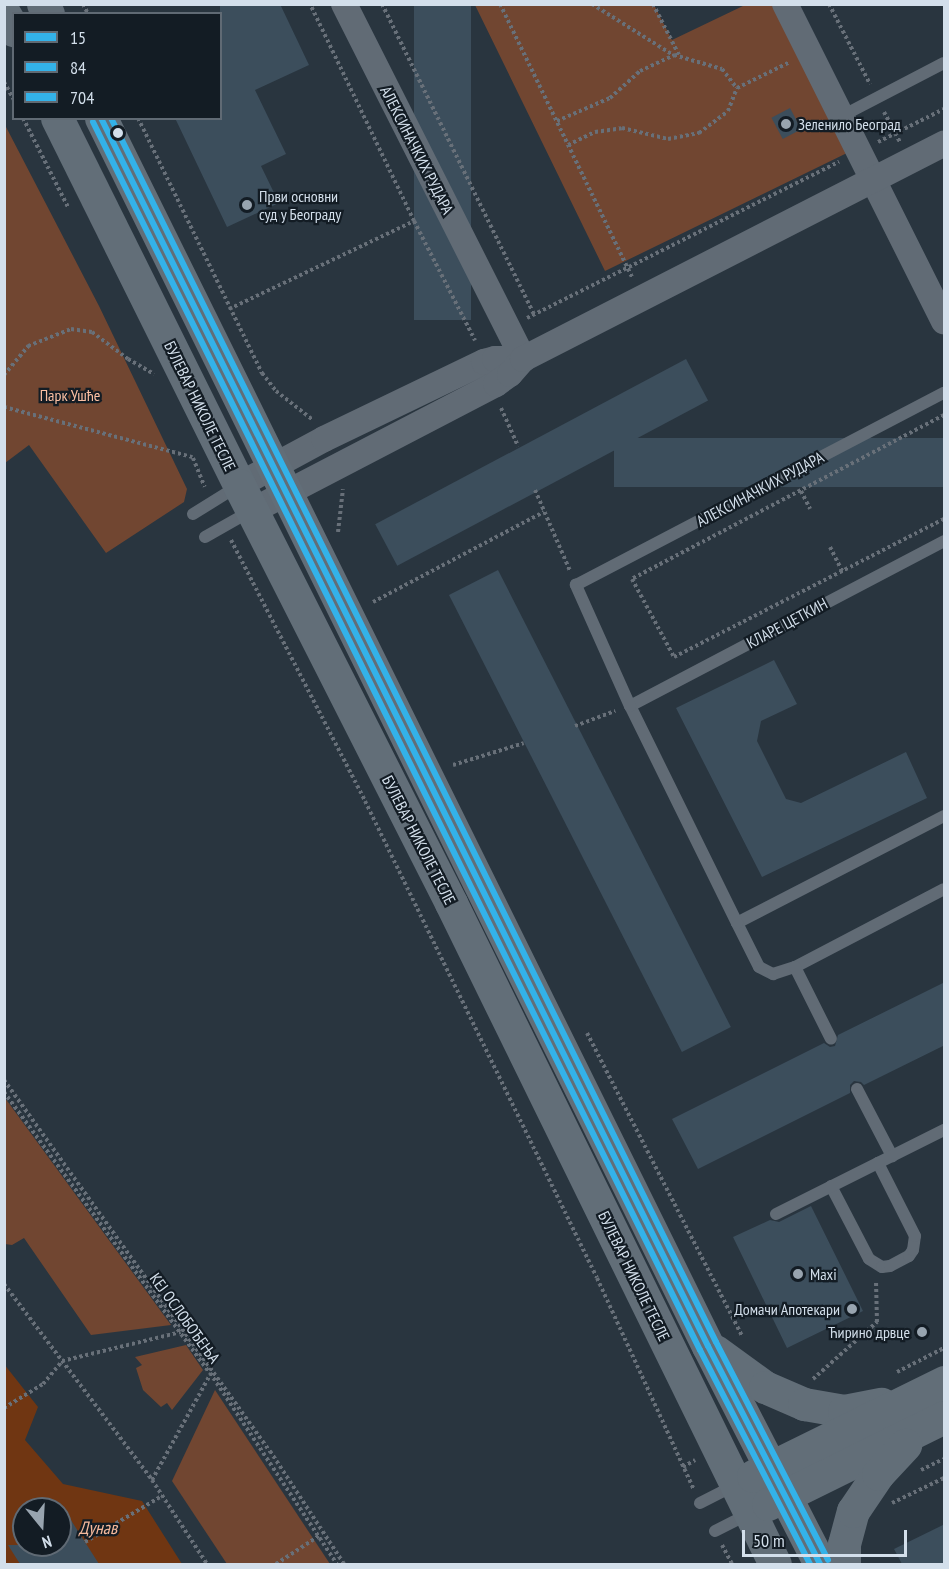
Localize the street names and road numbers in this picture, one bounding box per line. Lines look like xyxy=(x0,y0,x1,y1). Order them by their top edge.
street label: АЛЕКСИНАЧКИХ РУДАРА xyxy=(376,83,458,217)
street label: БУЛЕВАР НИКОЛЕ ТЕСЛЕ xyxy=(160,338,240,474)
street label: АЛЕКСИНАЧКИХ РУДАРА xyxy=(693,447,827,531)
street label: КЛАРЕ ЦЕТКИН xyxy=(743,594,831,652)
street label: БУЛЕВАР НИКОЛЕ ТЕСЛЕ xyxy=(378,772,460,908)
street label: БУЛЕВАР НИКОЛЕ ТЕСЛЕ xyxy=(594,1208,674,1344)
street label: КЕЈ ОСЛОБОЂЕЊА xyxy=(146,1269,224,1367)

